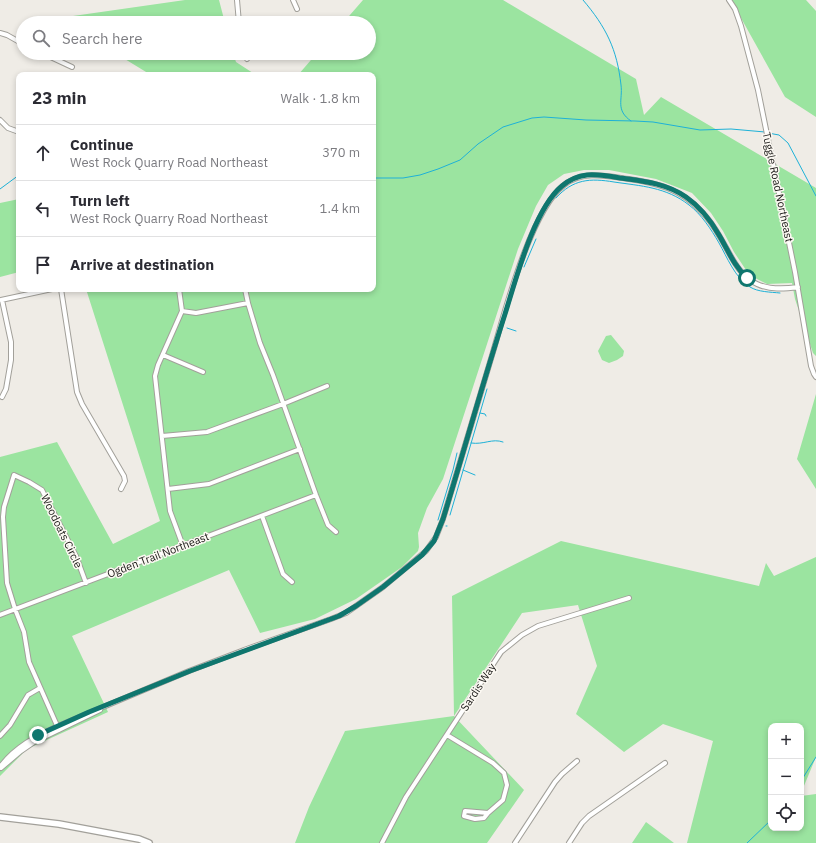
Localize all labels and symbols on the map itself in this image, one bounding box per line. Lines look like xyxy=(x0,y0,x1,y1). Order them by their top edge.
street label: Tuggle Road Northeast xyxy=(759,131,797,244)
route start xyxy=(738,269,756,287)
street label: Woodoats Circle xyxy=(38,492,86,570)
street label: Ogden Trail Northeast xyxy=(105,529,211,581)
street label: Sardis Way xyxy=(457,660,499,714)
route end xyxy=(29,726,47,744)

